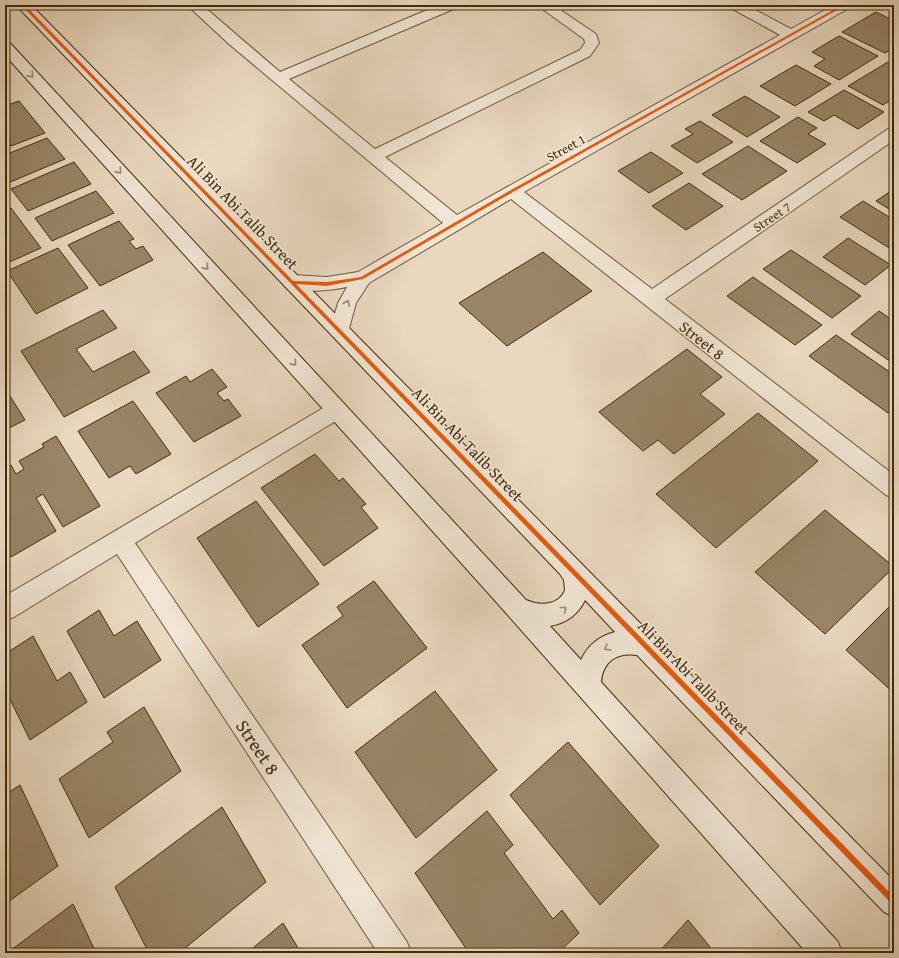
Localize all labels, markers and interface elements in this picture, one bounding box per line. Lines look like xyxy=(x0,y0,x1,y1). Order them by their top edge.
one-way arrow xyxy=(27,70,34,78)
street label: Street 1 xyxy=(543,130,589,166)
street label: Ali Bin Abi Talib Street xyxy=(182,149,304,275)
one-way arrow xyxy=(114,166,122,174)
street label: Street 7 xyxy=(749,197,795,237)
one-way arrow xyxy=(202,262,209,270)
one-way arrow xyxy=(343,300,351,307)
street label: Street 8 xyxy=(674,315,730,366)
one-way arrow xyxy=(289,358,297,366)
street label: Ali Bin Abi Talib Street xyxy=(407,381,529,507)
one-way arrow xyxy=(559,607,566,614)
street label: Ali Bin Abi Talib Street xyxy=(633,614,755,740)
one-way arrow xyxy=(604,643,611,650)
street label: Street 8 xyxy=(229,714,287,780)

